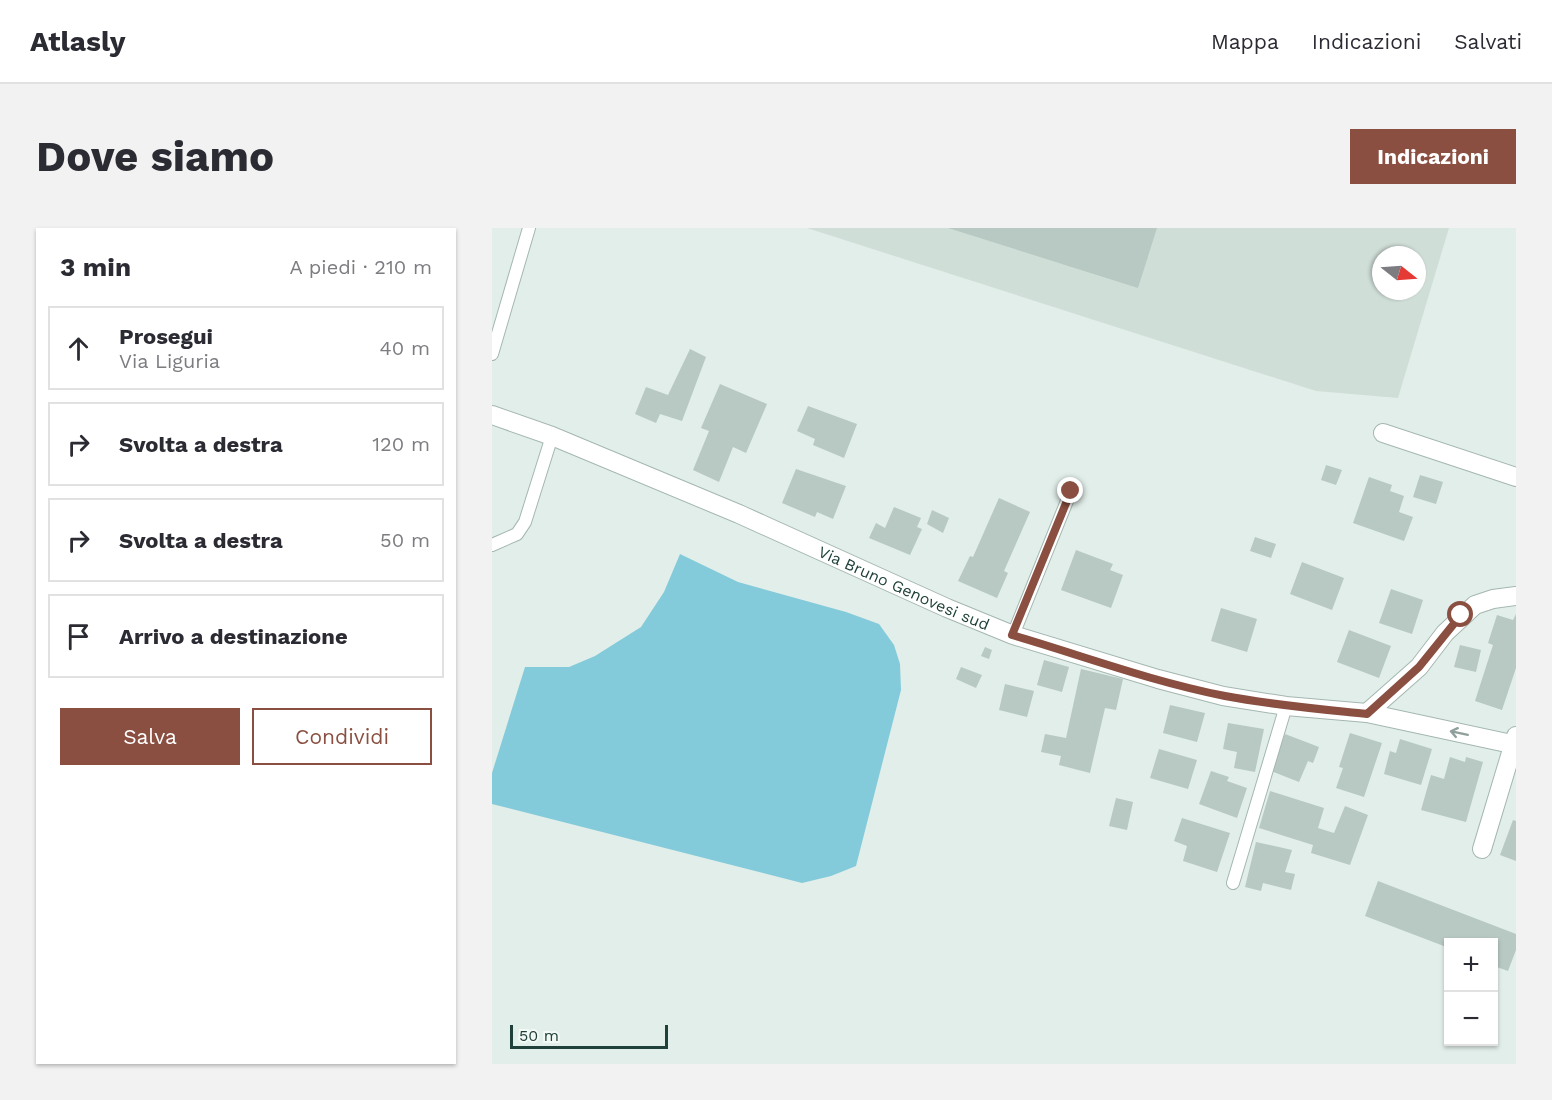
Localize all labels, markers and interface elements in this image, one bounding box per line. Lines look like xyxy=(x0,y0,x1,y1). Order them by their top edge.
text: Atlasly xyxy=(30,25,125,58)
text: Mappa xyxy=(1211,29,1279,54)
text: Indicazioni xyxy=(1312,29,1421,54)
text: Salvati xyxy=(1454,29,1522,54)
button: Indicazioni xyxy=(1350,129,1516,184)
text: Dove siamo xyxy=(36,132,274,181)
north arrow xyxy=(1372,246,1426,300)
text: 3 min xyxy=(60,252,131,282)
text: A piedi · 210 m xyxy=(290,255,432,279)
text: Prosegui xyxy=(119,324,213,349)
icon: ahead xyxy=(62,332,95,365)
text: 40 m xyxy=(379,336,430,360)
text: Via Liguria xyxy=(119,349,220,373)
icon: right xyxy=(62,428,95,461)
text: Svolta a destra xyxy=(119,432,283,457)
text: 120 m xyxy=(372,432,430,456)
route end xyxy=(1057,477,1083,503)
icon: right xyxy=(62,524,95,557)
text: Svolta a destra xyxy=(119,528,283,553)
text: 50 m xyxy=(380,528,430,552)
street label: Via Bruno Genovesi sud xyxy=(815,542,992,634)
route start xyxy=(1447,601,1473,627)
icon: arrive xyxy=(62,620,95,653)
text: Arrivo a destinazione xyxy=(119,624,348,649)
button: Salva xyxy=(60,708,240,765)
button: Condividi xyxy=(252,708,432,765)
one-way arrow xyxy=(1450,727,1469,738)
map controls xyxy=(1444,938,1498,1046)
button: + xyxy=(1444,938,1498,992)
button: − xyxy=(1444,992,1498,1046)
scale bar xyxy=(510,1022,668,1050)
text: 50 m xyxy=(519,1026,559,1045)

